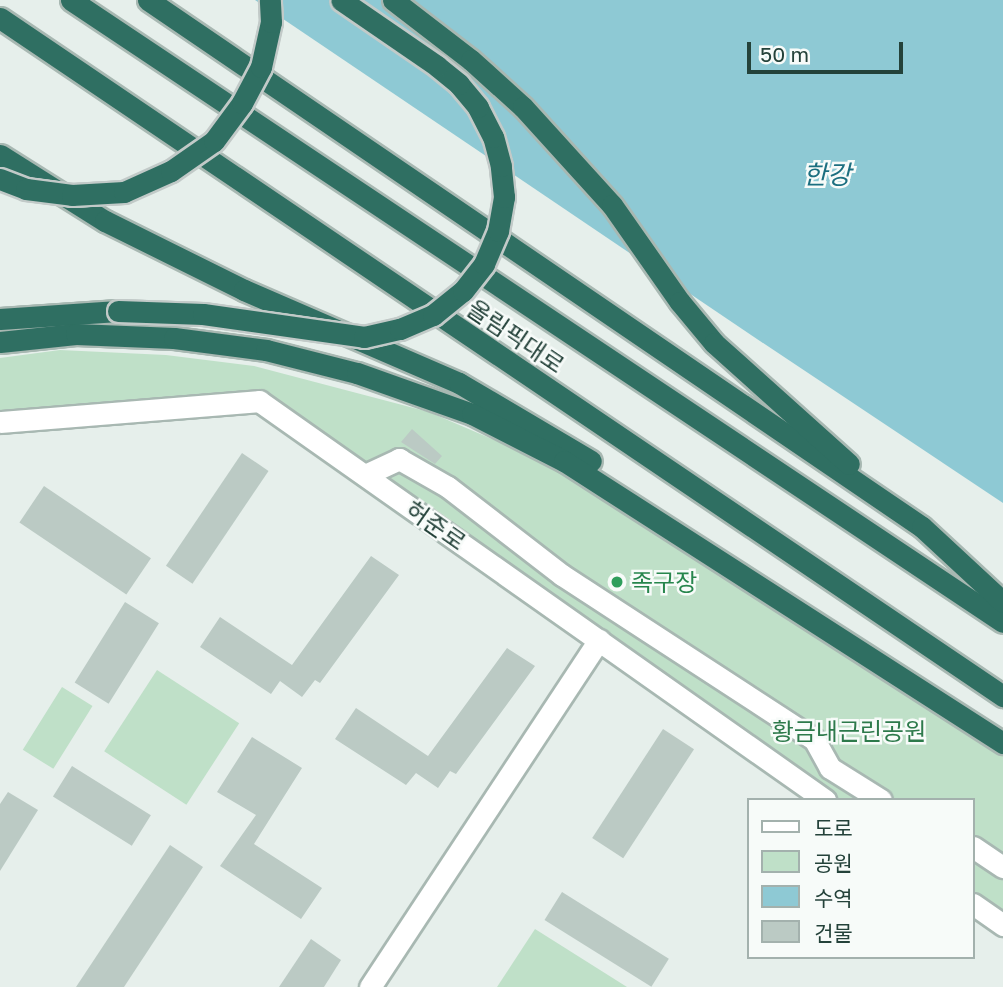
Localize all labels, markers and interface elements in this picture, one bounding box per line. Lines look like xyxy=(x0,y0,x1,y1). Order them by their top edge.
scale bar xyxy=(751,28,907,72)
text: 50 m xyxy=(760,41,809,67)
water label: 한강 xyxy=(803,159,851,191)
street label: 올림픽대로 xyxy=(462,293,570,379)
street label: 허준로 xyxy=(401,494,471,556)
place label: 족구장 xyxy=(631,568,697,596)
marker: 족구장 xyxy=(609,574,625,590)
park label: 황금내근린공원 xyxy=(772,717,926,745)
legend xyxy=(748,798,975,959)
text: 도로 xyxy=(814,815,853,841)
text: 공원 xyxy=(814,850,853,876)
text: 수역 xyxy=(814,885,853,911)
text: 건물 xyxy=(814,920,853,946)

